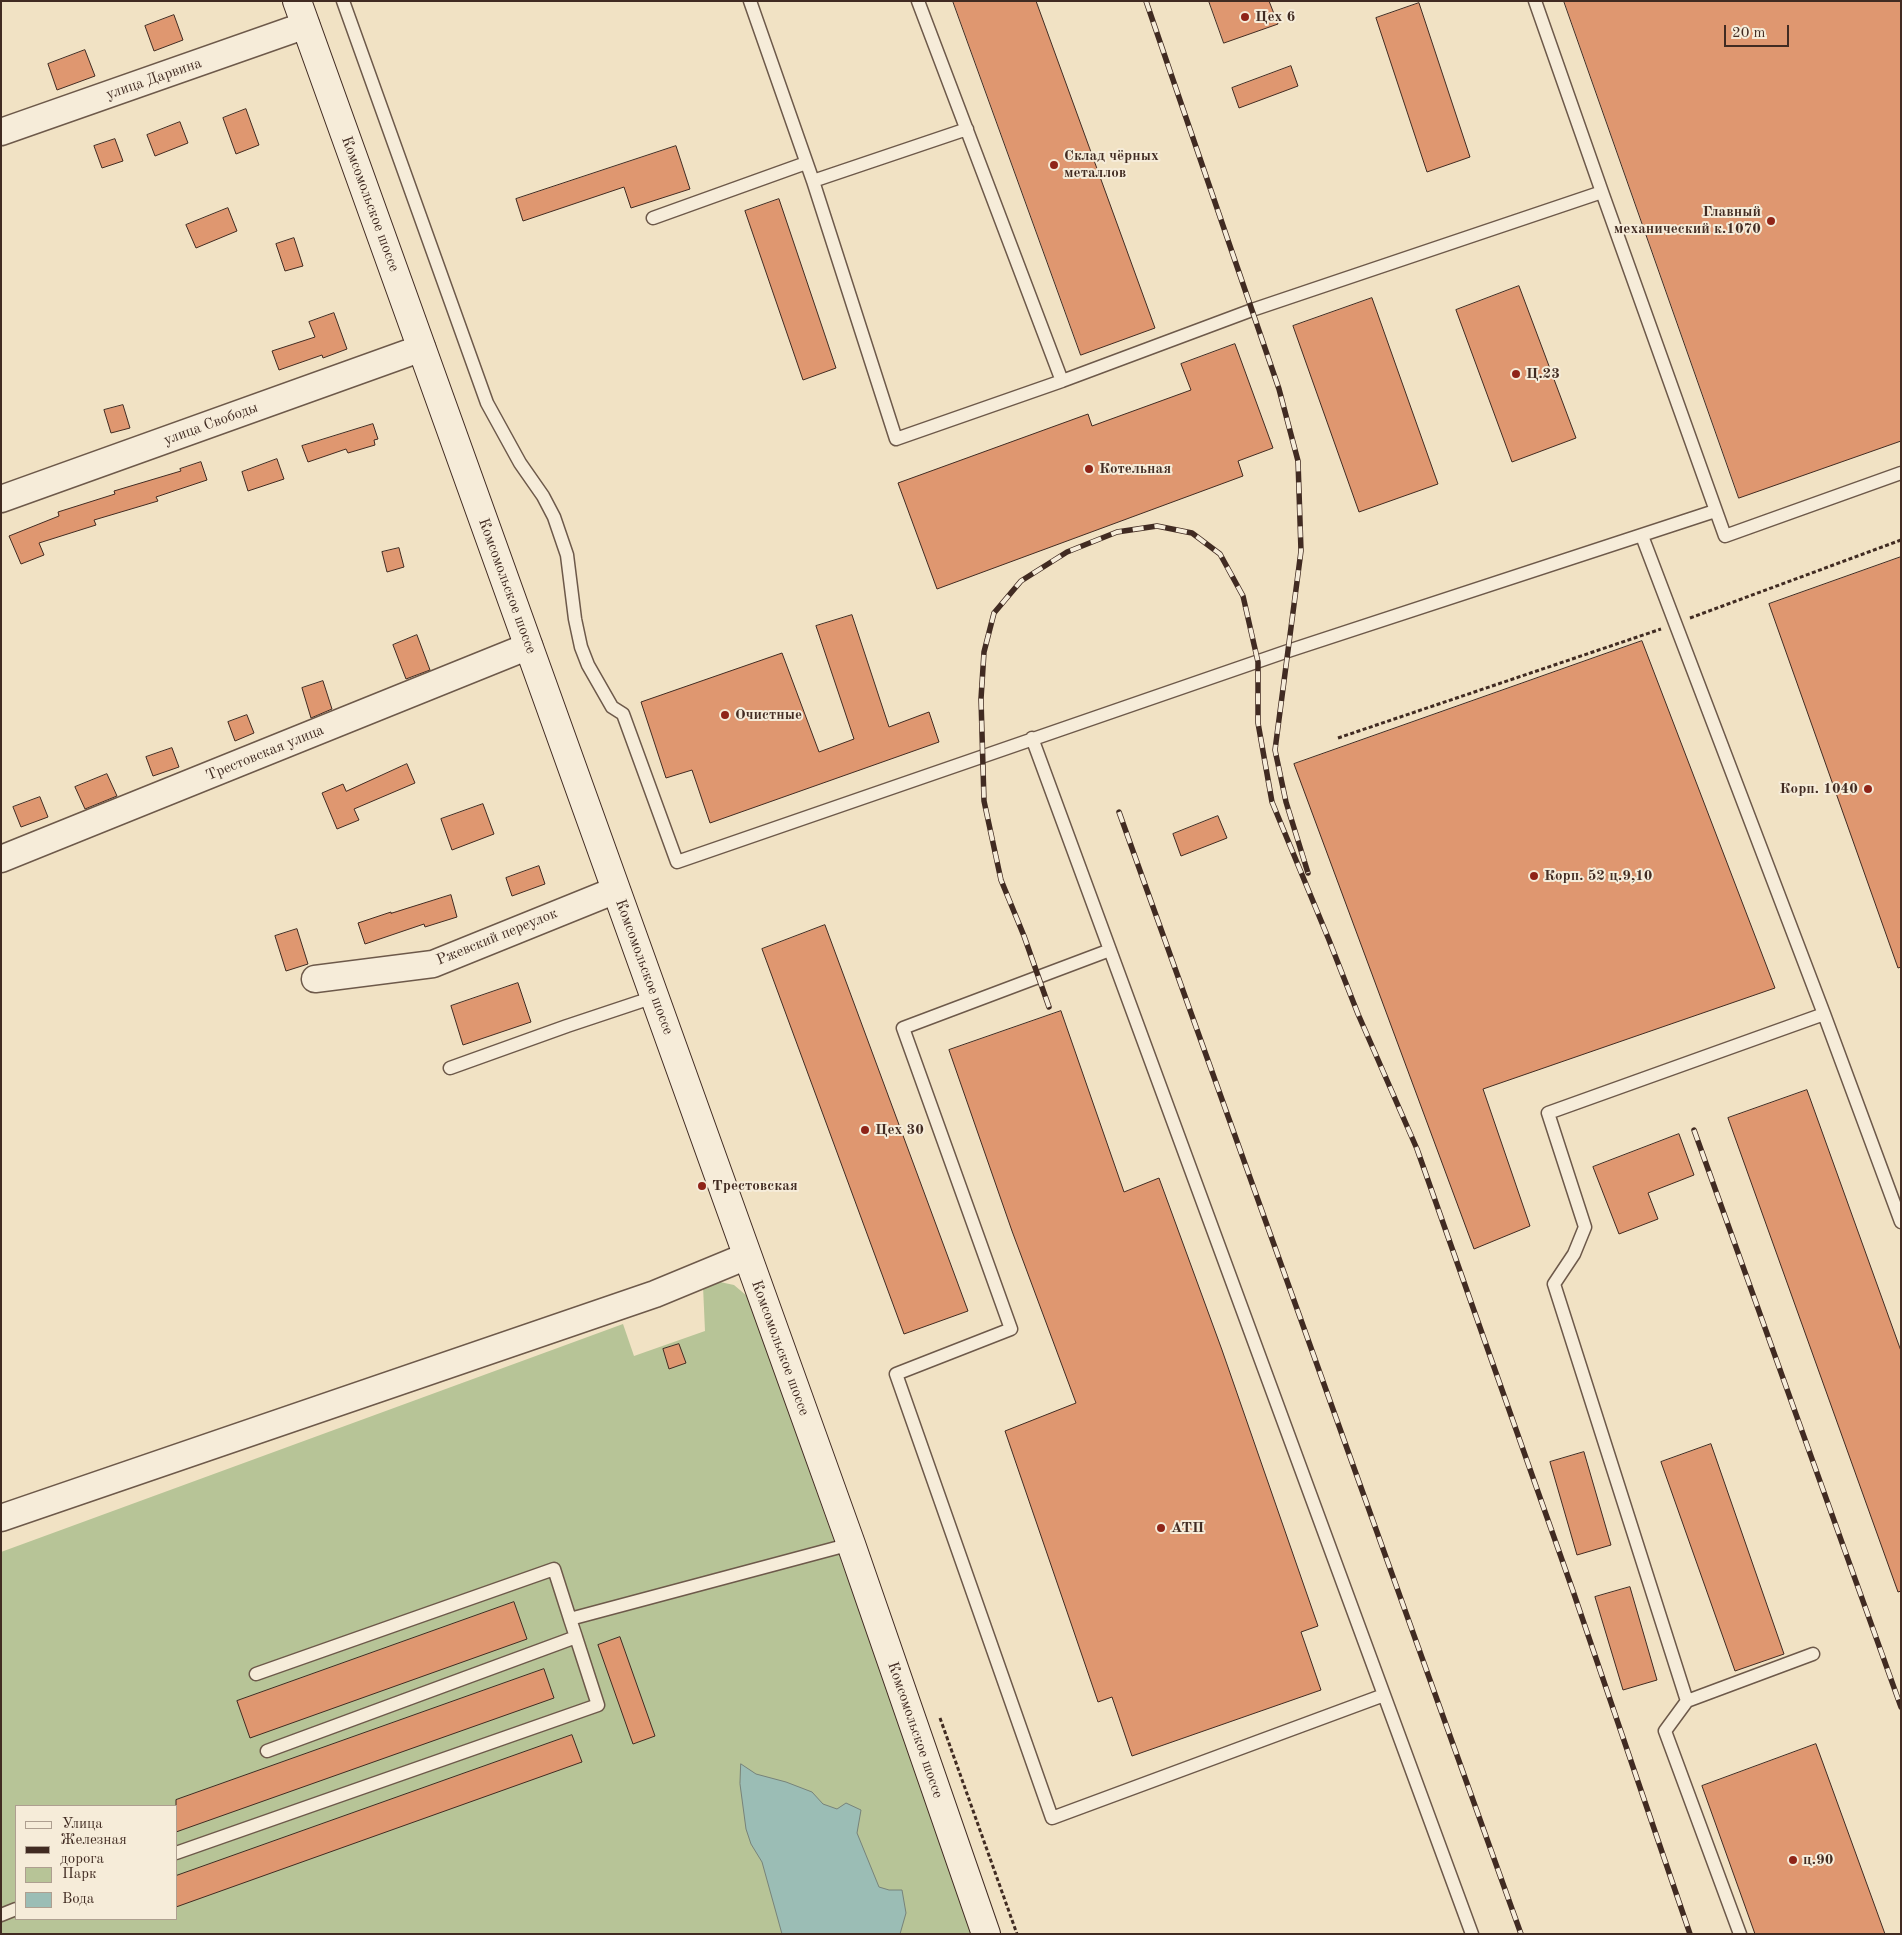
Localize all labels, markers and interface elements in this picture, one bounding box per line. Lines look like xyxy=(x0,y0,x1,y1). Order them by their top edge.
place label: Цех 6 xyxy=(1255,8,1295,26)
marker: Цех 6 xyxy=(1239,11,1251,23)
scale bar xyxy=(1727,15,1792,47)
text: 20 m xyxy=(1732,26,1766,41)
street label: улица Дарвина xyxy=(104,54,204,104)
street label: Комсомольское шоссе xyxy=(337,134,403,274)
place label: Склад чёрных металлов xyxy=(1064,147,1159,182)
marker: Склад чёрных металлов xyxy=(1048,159,1060,171)
place label: Главный механический к.1070 xyxy=(1614,203,1761,238)
marker: Главный механический к.1070 xyxy=(1765,215,1777,227)
place label: Ц.23 xyxy=(1526,365,1560,383)
marker: Ц.23 xyxy=(1510,368,1522,380)
street label: улица Свободы xyxy=(161,399,261,449)
place label: Котельная xyxy=(1099,460,1171,478)
marker: Котельная xyxy=(1083,463,1095,475)
street label: Комсомольское шоссе xyxy=(474,516,540,656)
place label: Очистные xyxy=(735,706,802,724)
marker: Очистные xyxy=(719,709,731,721)
street label: Трестовская улица xyxy=(203,721,327,785)
place label: Корп. 1040 xyxy=(1780,780,1858,798)
marker: Корп. 1040 xyxy=(1862,783,1874,795)
place label: Корп. 52 ц.9,10 xyxy=(1544,867,1653,885)
marker: Корп. 52 ц.9,10 xyxy=(1528,870,1540,882)
street label: Комсомольское шоссе xyxy=(611,897,677,1037)
street label: Ржевский переулок xyxy=(434,905,560,969)
place label: Цех 30 xyxy=(875,1121,924,1139)
marker: Цех 30 xyxy=(859,1124,871,1136)
place label: Трестовская xyxy=(712,1177,798,1195)
marker: Трестовская xyxy=(696,1180,708,1192)
street label: Комсомольское шоссе xyxy=(747,1278,813,1418)
place label: АТП xyxy=(1171,1519,1204,1537)
marker: АТП xyxy=(1155,1522,1167,1534)
street label: Комсомольское шоссе xyxy=(883,1659,947,1801)
legend xyxy=(15,1805,178,1920)
text: Улица xyxy=(62,1817,103,1832)
text: Железная дорога xyxy=(60,1833,127,1867)
place label: ц.90 xyxy=(1803,1851,1833,1869)
marker: ц.90 xyxy=(1787,1854,1799,1866)
text: Парк xyxy=(62,1867,97,1882)
text: Вода xyxy=(62,1892,94,1907)

